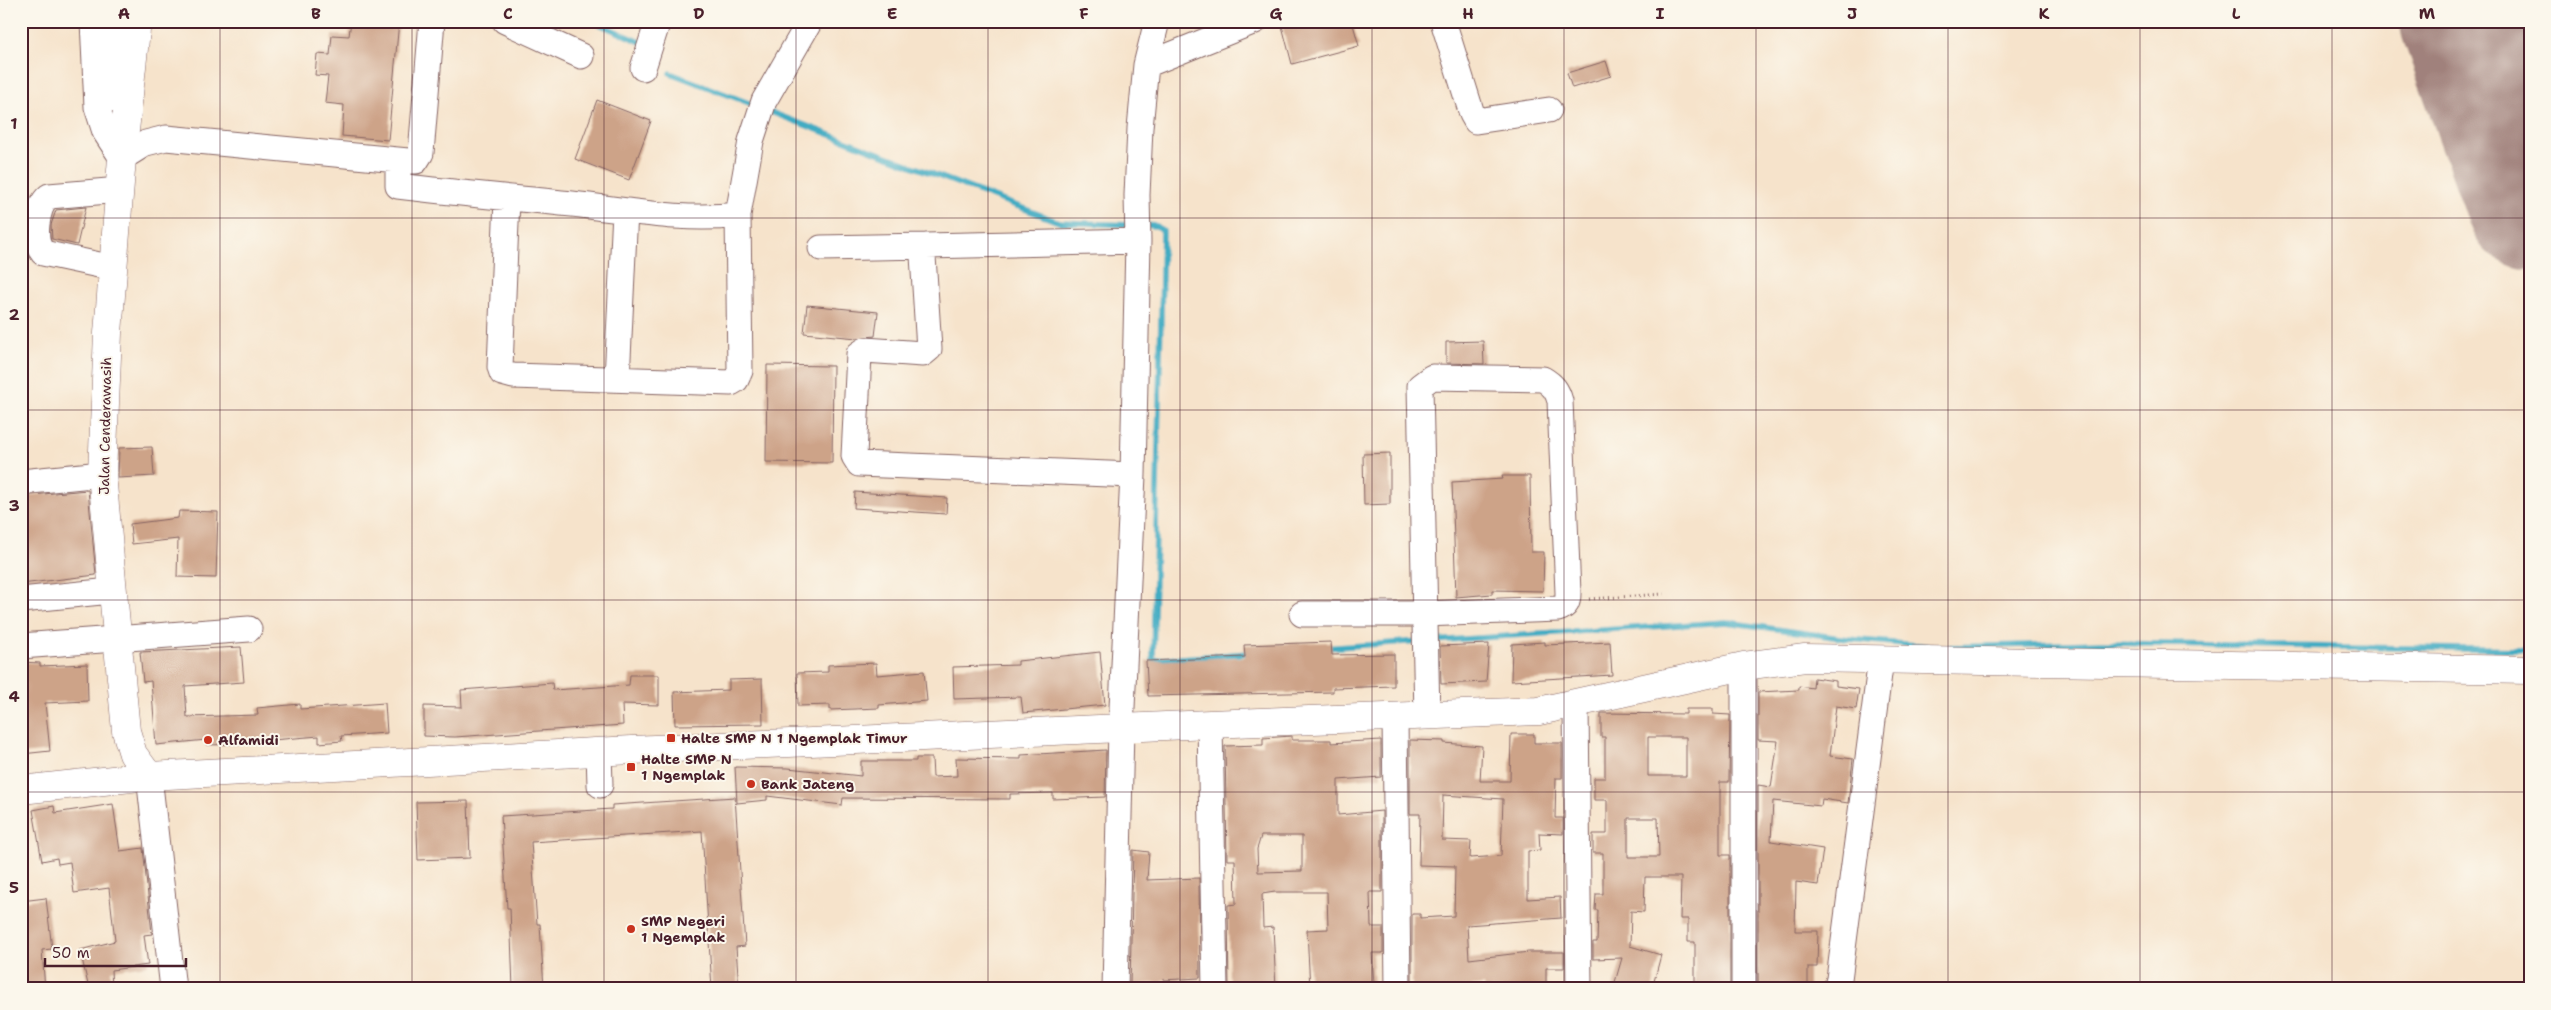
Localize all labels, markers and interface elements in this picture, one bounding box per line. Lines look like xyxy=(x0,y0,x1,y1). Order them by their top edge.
text: A xyxy=(118,3,130,24)
text: B xyxy=(311,3,321,24)
text: C xyxy=(503,3,513,24)
text: D xyxy=(693,3,705,24)
text: E xyxy=(887,3,897,24)
text: F xyxy=(1079,3,1089,24)
text: G xyxy=(1270,3,1283,24)
text: H xyxy=(1462,3,1474,24)
text: I xyxy=(1656,3,1665,24)
text: J xyxy=(1847,3,1857,24)
text: K xyxy=(2039,3,2050,24)
text: L xyxy=(2232,3,2241,24)
text: M xyxy=(2419,3,2436,24)
text: 1 xyxy=(10,113,18,134)
text: 2 xyxy=(8,304,20,325)
street label: Jalan Cenderawasih xyxy=(95,357,115,495)
text: 3 xyxy=(8,495,20,516)
text: 4 xyxy=(8,686,20,707)
place label: Halte SMP N 1 Ngemplak Timur xyxy=(681,729,908,747)
place label: Alfamidi xyxy=(218,731,279,749)
marker: Halte SMP N 1 Ngemplak Timur xyxy=(665,732,677,744)
marker: Alfamidi xyxy=(202,734,214,746)
place label: Halte SMP N 1 Ngemplak xyxy=(641,750,732,784)
marker: Halte SMP N 1 Ngemplak xyxy=(625,761,637,773)
place label: Bank Jateng xyxy=(761,775,854,793)
marker: Bank Jateng xyxy=(745,778,757,790)
text: 5 xyxy=(9,877,19,898)
place label: SMP Negeri 1 Ngemplak xyxy=(641,912,725,946)
marker: SMP Negeri 1 Ngemplak xyxy=(625,923,637,935)
scale bar xyxy=(45,935,186,967)
text: 50 m xyxy=(52,943,90,963)

